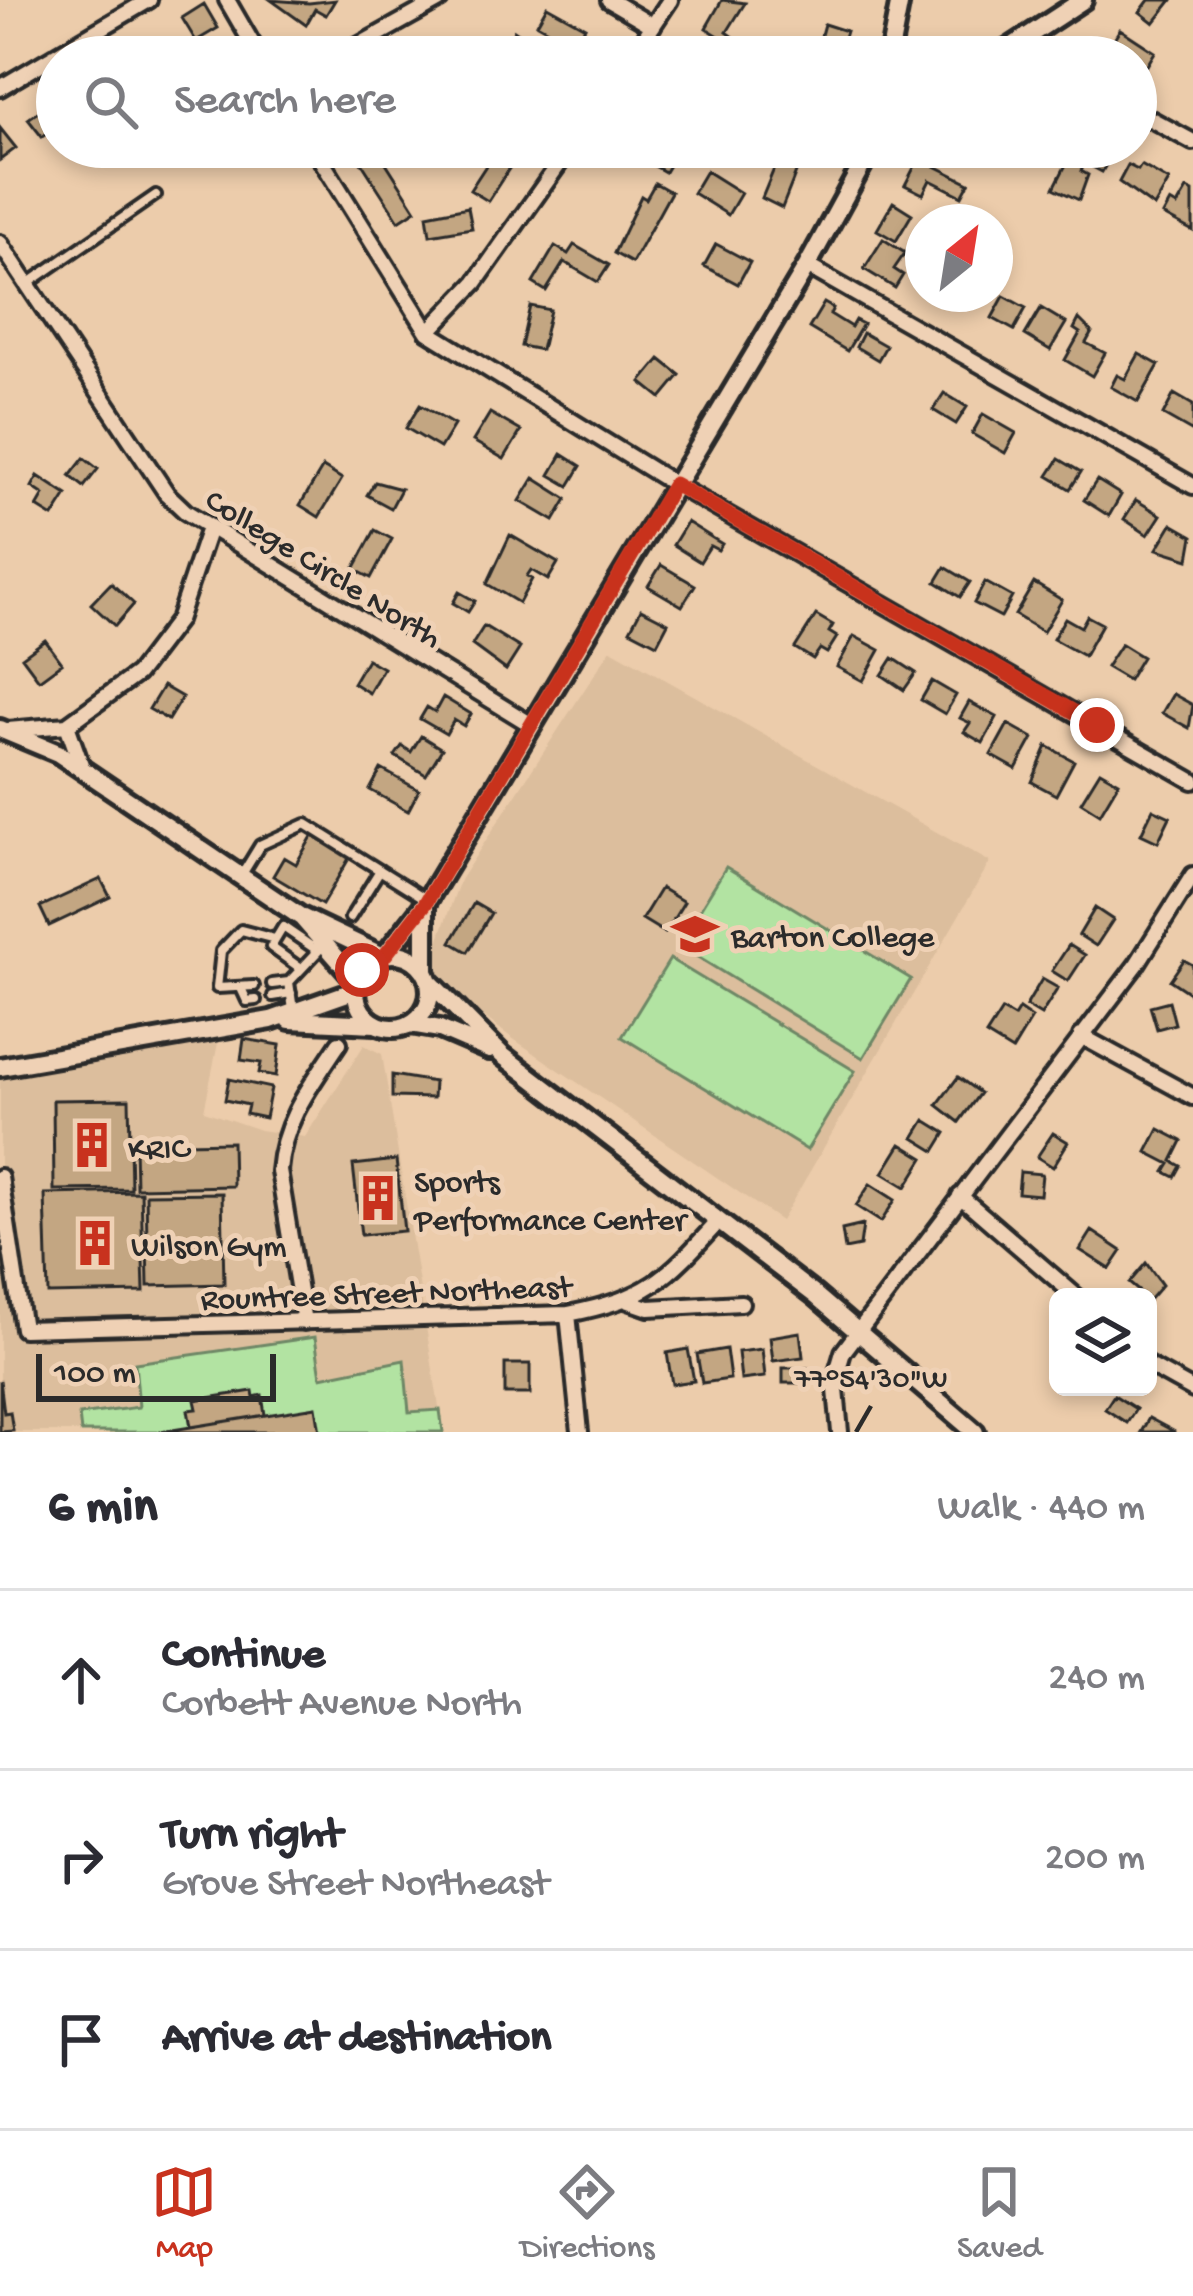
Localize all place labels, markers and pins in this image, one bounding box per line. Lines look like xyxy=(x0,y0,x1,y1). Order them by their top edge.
school or university icon: Barton College xyxy=(670,909,720,959)
place label: Barton College xyxy=(730,921,935,959)
building icon: KRIC xyxy=(67,1120,117,1170)
place label: KRIC xyxy=(128,1132,191,1170)
place label: Sports Performance Center xyxy=(413,1166,689,1242)
building icon: Sports Performance Center xyxy=(353,1173,403,1223)
building icon: Wilson Gym xyxy=(70,1218,120,1268)
place label: Wilson Gym xyxy=(131,1230,287,1268)

